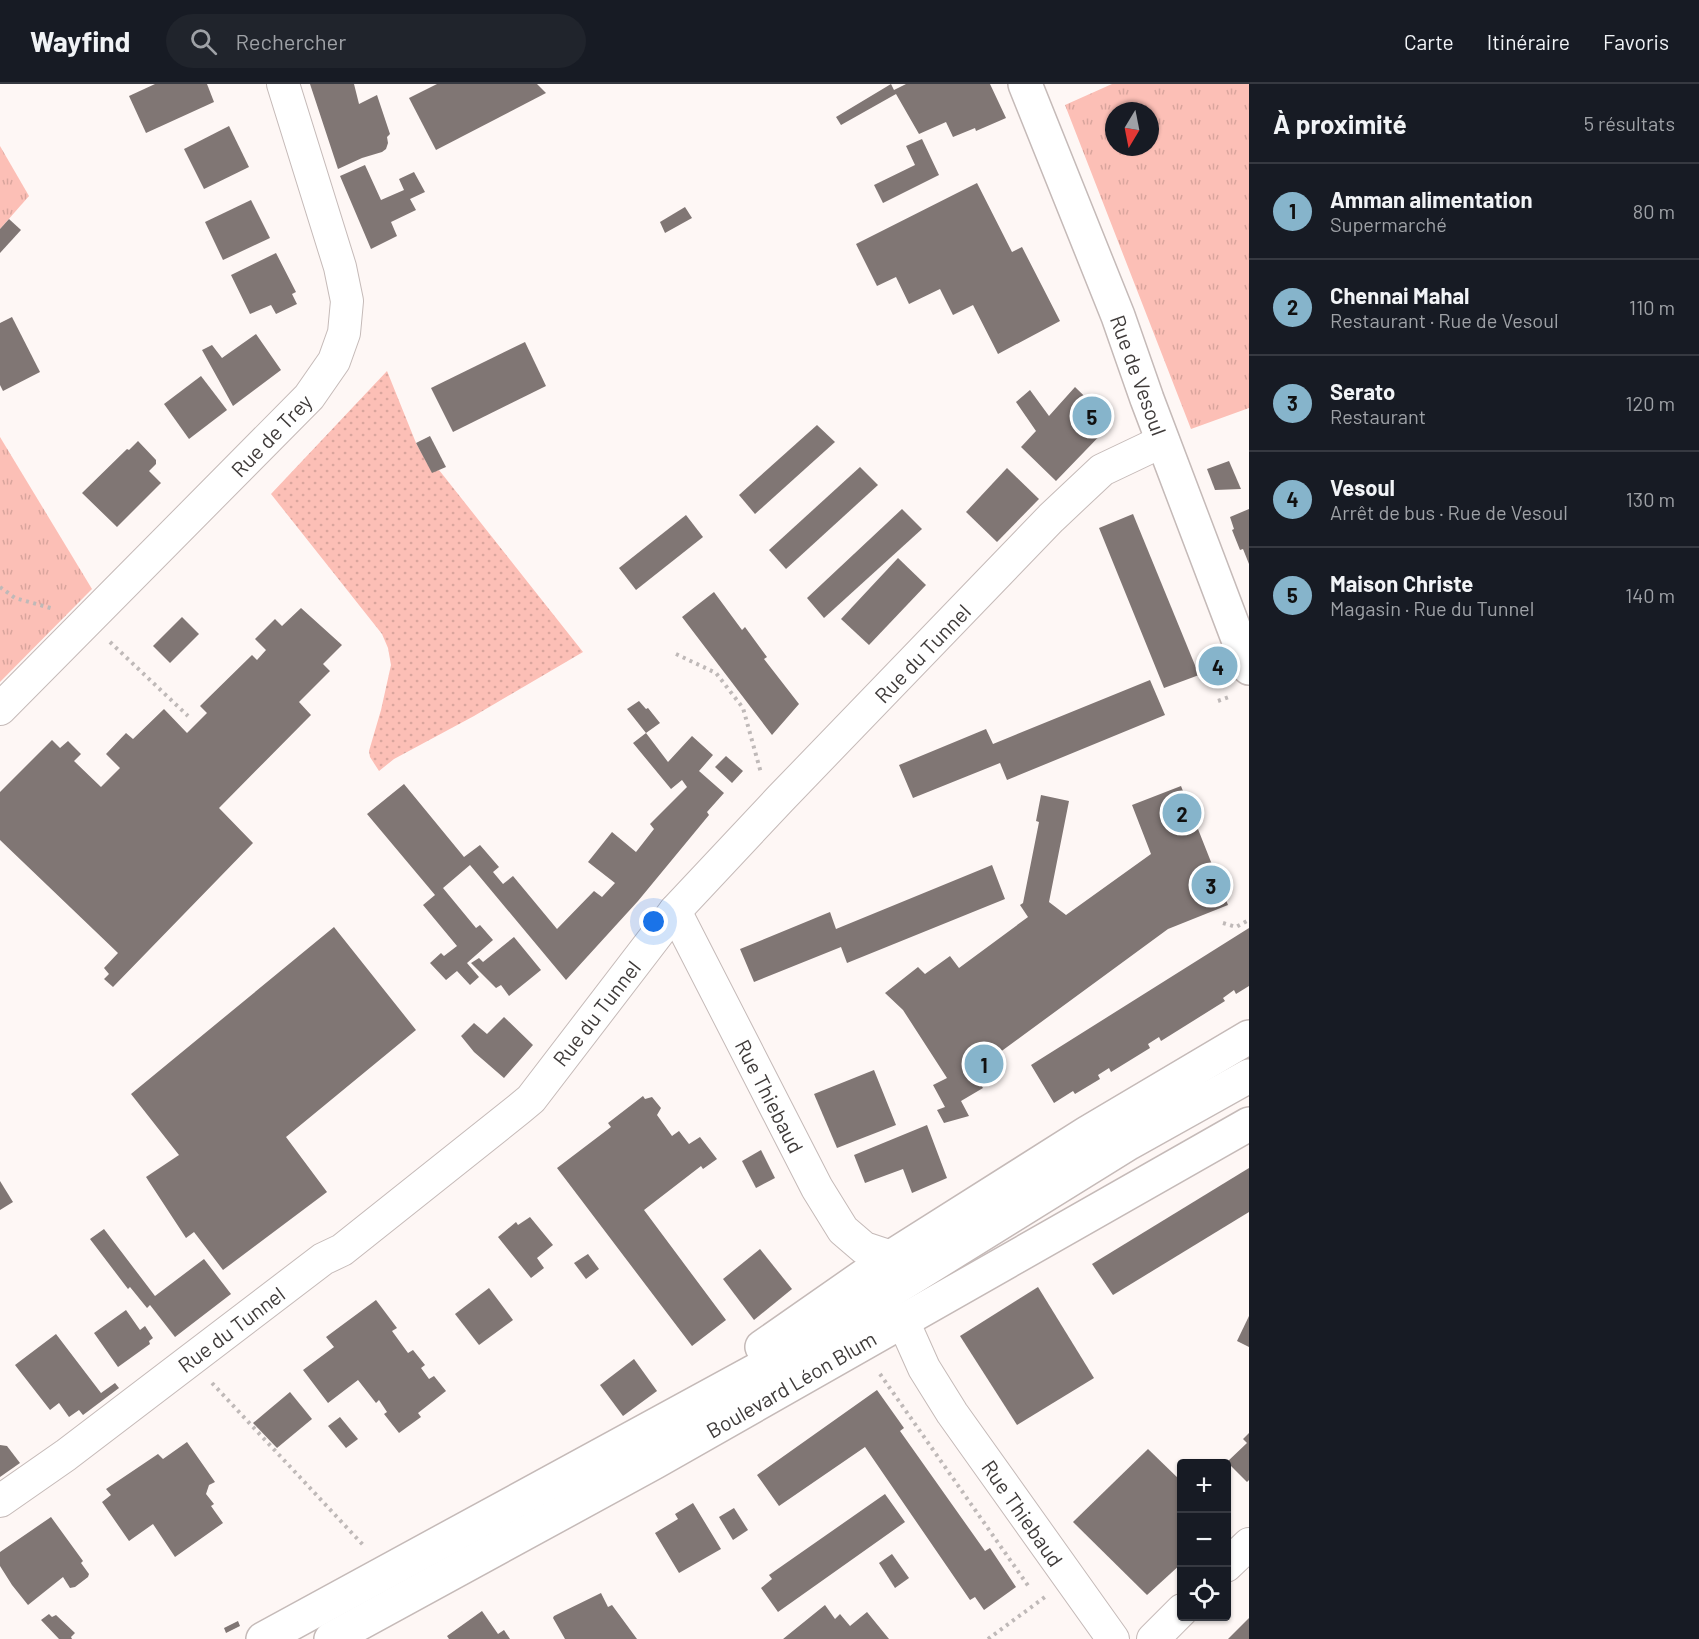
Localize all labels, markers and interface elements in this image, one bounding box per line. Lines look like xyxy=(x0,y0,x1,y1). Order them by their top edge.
search box xyxy=(166,14,586,68)
text: Wayfind xyxy=(30,24,130,58)
icon: search xyxy=(187,25,220,58)
text: Rechercher xyxy=(235,28,346,54)
text: Carte xyxy=(1404,29,1454,54)
text: Itinéraire xyxy=(1487,29,1570,54)
text: Favoris xyxy=(1603,29,1669,54)
north arrow xyxy=(1105,102,1159,156)
text: À proximité xyxy=(1273,108,1407,139)
text: 5 résultats xyxy=(1584,111,1675,135)
text: Amman alimentation xyxy=(1330,186,1533,212)
text: 1 xyxy=(1289,199,1296,223)
text: 80 m xyxy=(1633,199,1675,223)
text: Supermarché xyxy=(1330,212,1447,236)
text: Chennai Mahal xyxy=(1330,282,1469,308)
text: 2 xyxy=(1287,295,1298,319)
text: 110 m xyxy=(1629,295,1675,319)
text: Restaurant · Rue de Vesoul xyxy=(1330,308,1559,332)
street label: Rue de Vesoul xyxy=(1106,311,1172,439)
text: Serato xyxy=(1330,378,1395,404)
street label: Rue de Trey xyxy=(225,388,317,482)
text: 3 xyxy=(1287,391,1298,415)
text: 120 m xyxy=(1625,391,1675,415)
pin: 5 xyxy=(1072,394,1112,438)
text: Restaurant xyxy=(1330,404,1426,428)
text: Vesoul xyxy=(1330,474,1395,500)
text: 4 xyxy=(1286,487,1299,511)
text: 130 m xyxy=(1626,487,1675,511)
text: Arrêt de bus · Rue de Vesoul xyxy=(1330,500,1568,524)
text: Maison Christe xyxy=(1330,570,1473,596)
text: 5 xyxy=(1287,583,1298,607)
text: 140 m xyxy=(1625,583,1675,607)
text: Magasin · Rue du Tunnel xyxy=(1330,596,1534,620)
street label: Rue du Tunnel xyxy=(869,599,975,707)
pin: 4 xyxy=(1198,644,1238,688)
pin: 2 xyxy=(1162,790,1202,836)
pin: 3 xyxy=(1192,862,1230,908)
your location xyxy=(639,907,668,936)
street label: Rue du Tunnel xyxy=(547,955,645,1071)
street label: Rue Thiebaud xyxy=(731,1035,809,1157)
pin: 1 xyxy=(964,1042,1004,1086)
street label: Rue du Tunnel xyxy=(173,1281,289,1377)
street label: Boulevard Léon Blum xyxy=(702,1325,880,1443)
street label: Rue Thiebaud xyxy=(977,1455,1069,1571)
map controls xyxy=(1177,1459,1231,1621)
button: + xyxy=(1177,1459,1231,1513)
button: − xyxy=(1177,1513,1231,1567)
button: locate xyxy=(1177,1567,1231,1621)

